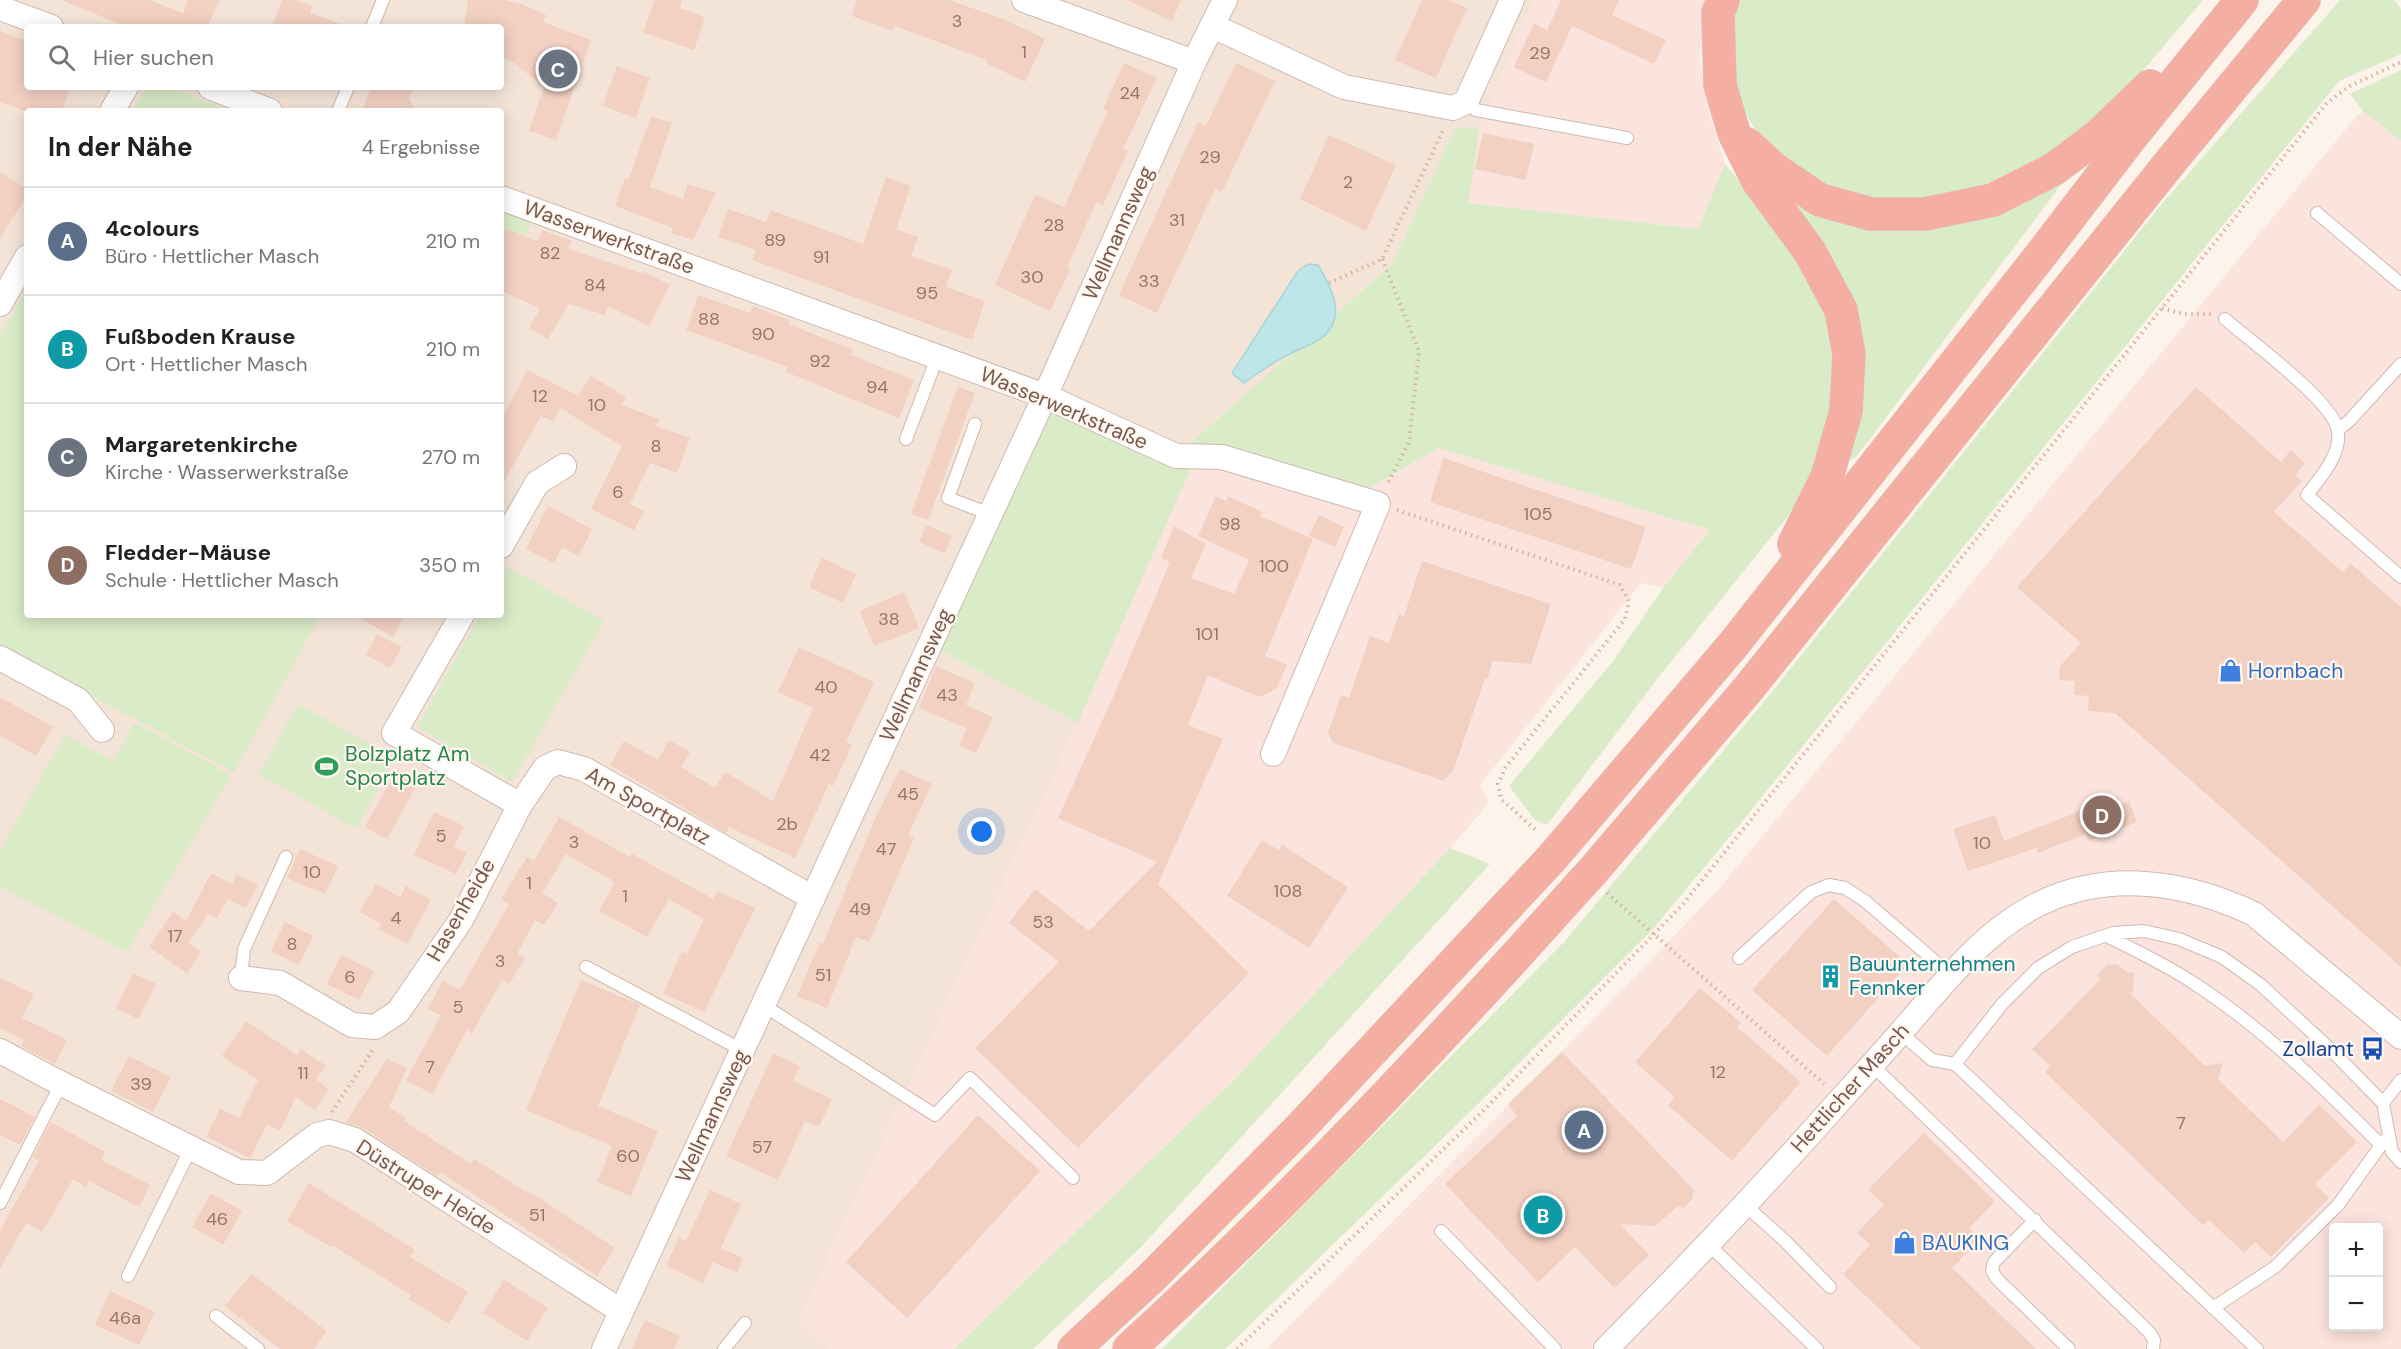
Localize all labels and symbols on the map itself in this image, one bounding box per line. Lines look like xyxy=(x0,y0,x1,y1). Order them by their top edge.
house number: 3 xyxy=(952,9,962,33)
house number: 1 xyxy=(1021,40,1027,64)
house number: 29 xyxy=(1529,41,1551,65)
pin: C xyxy=(538,46,578,92)
house number: 24 xyxy=(1120,81,1141,105)
house number: 29 xyxy=(1199,145,1221,169)
street label: Wellmannsweg xyxy=(1076,161,1160,305)
house number: 2 xyxy=(1343,170,1353,194)
street label: Wasserwerkstraße xyxy=(520,193,698,281)
house number: 31 xyxy=(1169,208,1185,232)
house number: 28 xyxy=(1043,213,1065,237)
house number: 89 xyxy=(764,228,786,252)
house number: 82 xyxy=(539,241,561,265)
house number: 91 xyxy=(813,245,829,269)
house number: 30 xyxy=(1021,265,1043,289)
house number: 33 xyxy=(1138,269,1160,293)
house number: 84 xyxy=(584,273,606,297)
house number: 95 xyxy=(916,281,938,305)
house number: 88 xyxy=(698,307,720,331)
house number: 90 xyxy=(751,322,775,346)
house number: 92 xyxy=(809,349,831,373)
street label: Wasserwerkstraße xyxy=(976,360,1152,456)
house number: 94 xyxy=(866,375,888,399)
house number: 12 xyxy=(532,384,548,408)
house number: 10 xyxy=(588,393,606,417)
house number: 8 xyxy=(651,434,661,458)
house number: 6 xyxy=(612,480,624,504)
house number: 105 xyxy=(1524,502,1552,526)
house number: 98 xyxy=(1219,512,1241,536)
house number: 100 xyxy=(1259,554,1289,578)
street label: Wellmannsweg xyxy=(873,604,959,746)
house number: 38 xyxy=(878,607,900,631)
house number: 101 xyxy=(1195,622,1219,646)
place label: Hornbach xyxy=(2248,657,2343,685)
shop icon: Hornbach xyxy=(2217,658,2243,684)
house number: 40 xyxy=(814,675,838,699)
house number: 43 xyxy=(936,683,958,707)
place label: Bolzplatz Am Sportplatz xyxy=(345,740,469,792)
house number: 42 xyxy=(809,743,831,767)
sports icon: Bolzplatz Am Sportplatz xyxy=(314,753,340,779)
street label: Am Sportplatz xyxy=(580,760,716,852)
house number: 45 xyxy=(897,782,919,806)
pin: D xyxy=(2082,792,2122,838)
house number: 2b xyxy=(776,812,798,836)
your location xyxy=(967,817,996,846)
house number: 5 xyxy=(436,824,446,848)
house number: 3 xyxy=(569,830,579,854)
house number: 10 xyxy=(1973,831,1991,855)
house number: 47 xyxy=(876,837,896,861)
street label: Hasenheide xyxy=(420,853,502,967)
house number: 10 xyxy=(303,860,321,884)
house number: 1 xyxy=(526,871,532,895)
house number: 108 xyxy=(1274,879,1302,903)
house number: 1 xyxy=(622,884,628,908)
house number: 49 xyxy=(849,897,871,921)
house number: 4 xyxy=(391,906,402,930)
house number: 53 xyxy=(1032,910,1054,934)
house number: 17 xyxy=(167,924,183,948)
house number: 8 xyxy=(287,932,297,956)
house number: 3 xyxy=(495,949,505,973)
place label: Bauunternehmen Fennker xyxy=(1849,950,2016,1002)
house number: 51 xyxy=(815,963,831,987)
building icon: Bauunternehmen Fennker xyxy=(1818,963,1844,989)
house number: 6 xyxy=(344,965,356,989)
house number: 5 xyxy=(453,995,463,1019)
street label: Hettlicher Masch xyxy=(1784,1017,1916,1159)
place label: Zollamt xyxy=(2282,1035,2354,1063)
bus stop icon: Zollamt xyxy=(2359,1036,2385,1062)
street label: Wellmannsweg xyxy=(669,1045,755,1187)
house number: 7 xyxy=(425,1055,435,1079)
house number: 12 xyxy=(1710,1060,1726,1084)
house number: 11 xyxy=(297,1061,309,1085)
house number: 39 xyxy=(130,1072,152,1096)
pin: A xyxy=(1564,1108,1604,1152)
house number: 7 xyxy=(2176,1111,2186,1135)
street label: Düstruper Heide xyxy=(351,1133,501,1241)
house number: 57 xyxy=(752,1135,772,1159)
house number: 60 xyxy=(616,1144,640,1168)
pin: B xyxy=(1524,1192,1562,1238)
house number: 51 xyxy=(529,1203,545,1227)
house number: 46 xyxy=(206,1207,228,1231)
place label: BAUKING xyxy=(1922,1229,2009,1257)
shop icon: BAUKING xyxy=(1891,1230,1917,1256)
house number: 46a xyxy=(109,1306,141,1330)

